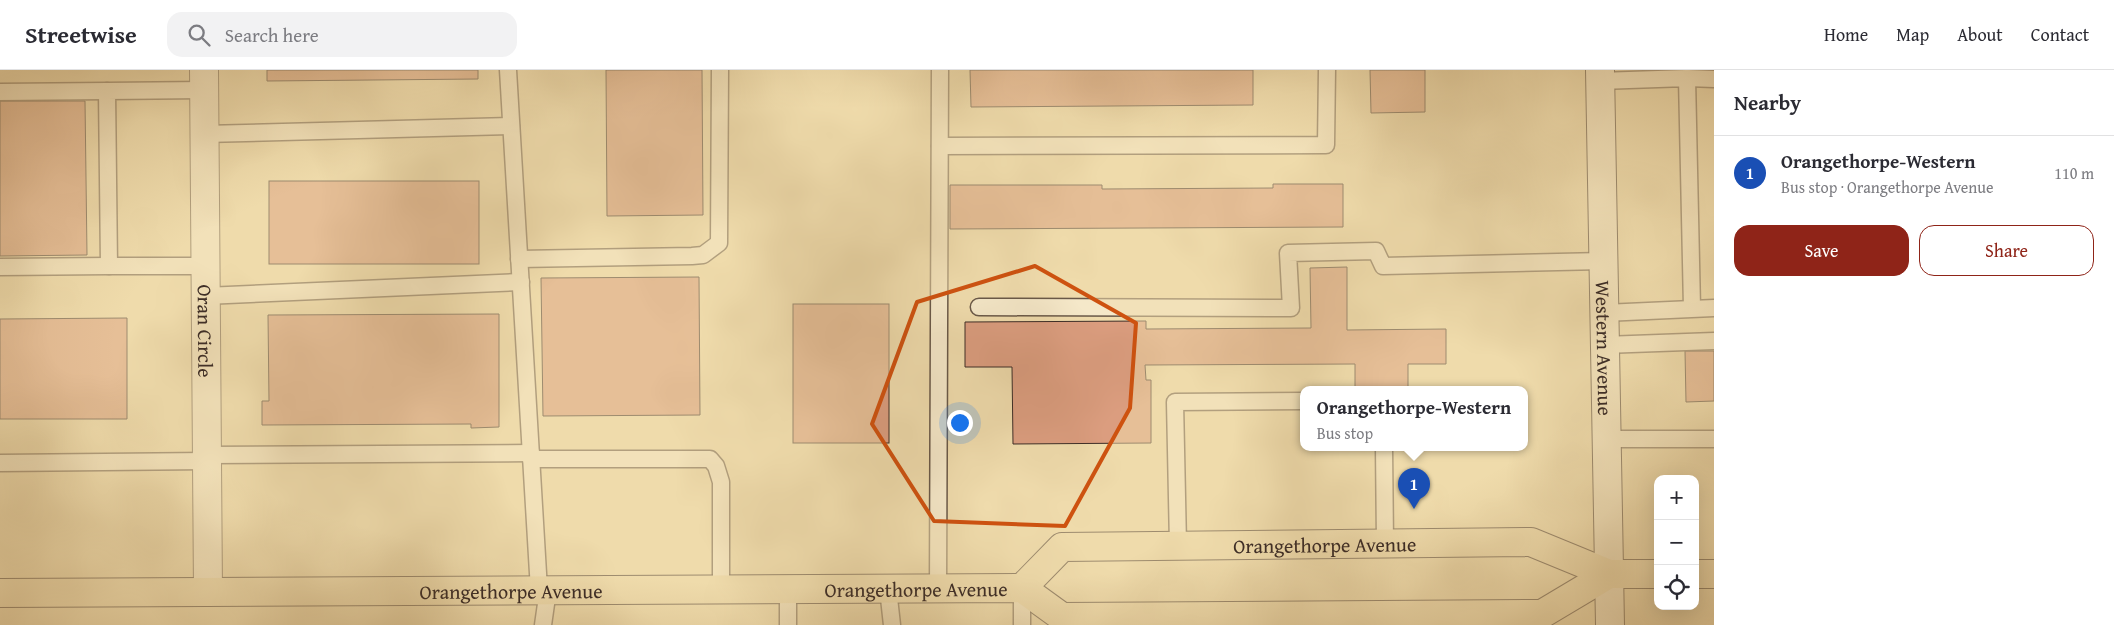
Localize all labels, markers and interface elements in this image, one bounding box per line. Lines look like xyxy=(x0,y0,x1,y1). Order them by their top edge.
search box xyxy=(167,12,517,57)
text: Streetwise xyxy=(25,17,137,52)
icon: search xyxy=(185,21,213,49)
text: Search here xyxy=(225,21,319,49)
text: Home xyxy=(1824,21,1868,48)
text: Map xyxy=(1896,21,1929,48)
text: About xyxy=(1957,21,2003,48)
text: Contact xyxy=(2031,21,2089,48)
text: Nearby xyxy=(1734,87,1801,118)
text: Orangethorpe-Western xyxy=(1781,147,1975,175)
text: 1 xyxy=(1746,161,1754,185)
text: 110 m xyxy=(2054,161,2094,185)
text: Bus stop · Orangethorpe Avenue xyxy=(1781,175,1994,199)
button: Save xyxy=(1734,225,1909,276)
button: Share xyxy=(1919,225,2094,276)
street label: Western Avenue xyxy=(1589,280,1621,416)
street label: Oran Circle xyxy=(191,284,221,378)
popup xyxy=(1300,386,1528,451)
text: Orangethorpe-Western xyxy=(1317,393,1511,421)
your location xyxy=(947,410,973,436)
text: Bus stop xyxy=(1317,421,1373,445)
pin: 1 xyxy=(1398,468,1430,509)
map controls xyxy=(1654,475,1699,610)
button: + xyxy=(1654,475,1699,520)
button: − xyxy=(1654,520,1699,565)
street label: Orangethorpe Avenue xyxy=(1233,529,1416,560)
button: locate xyxy=(1654,565,1699,610)
street label: Orangethorpe Avenue xyxy=(824,574,1008,603)
street label: Orangethorpe Avenue xyxy=(419,576,603,605)

